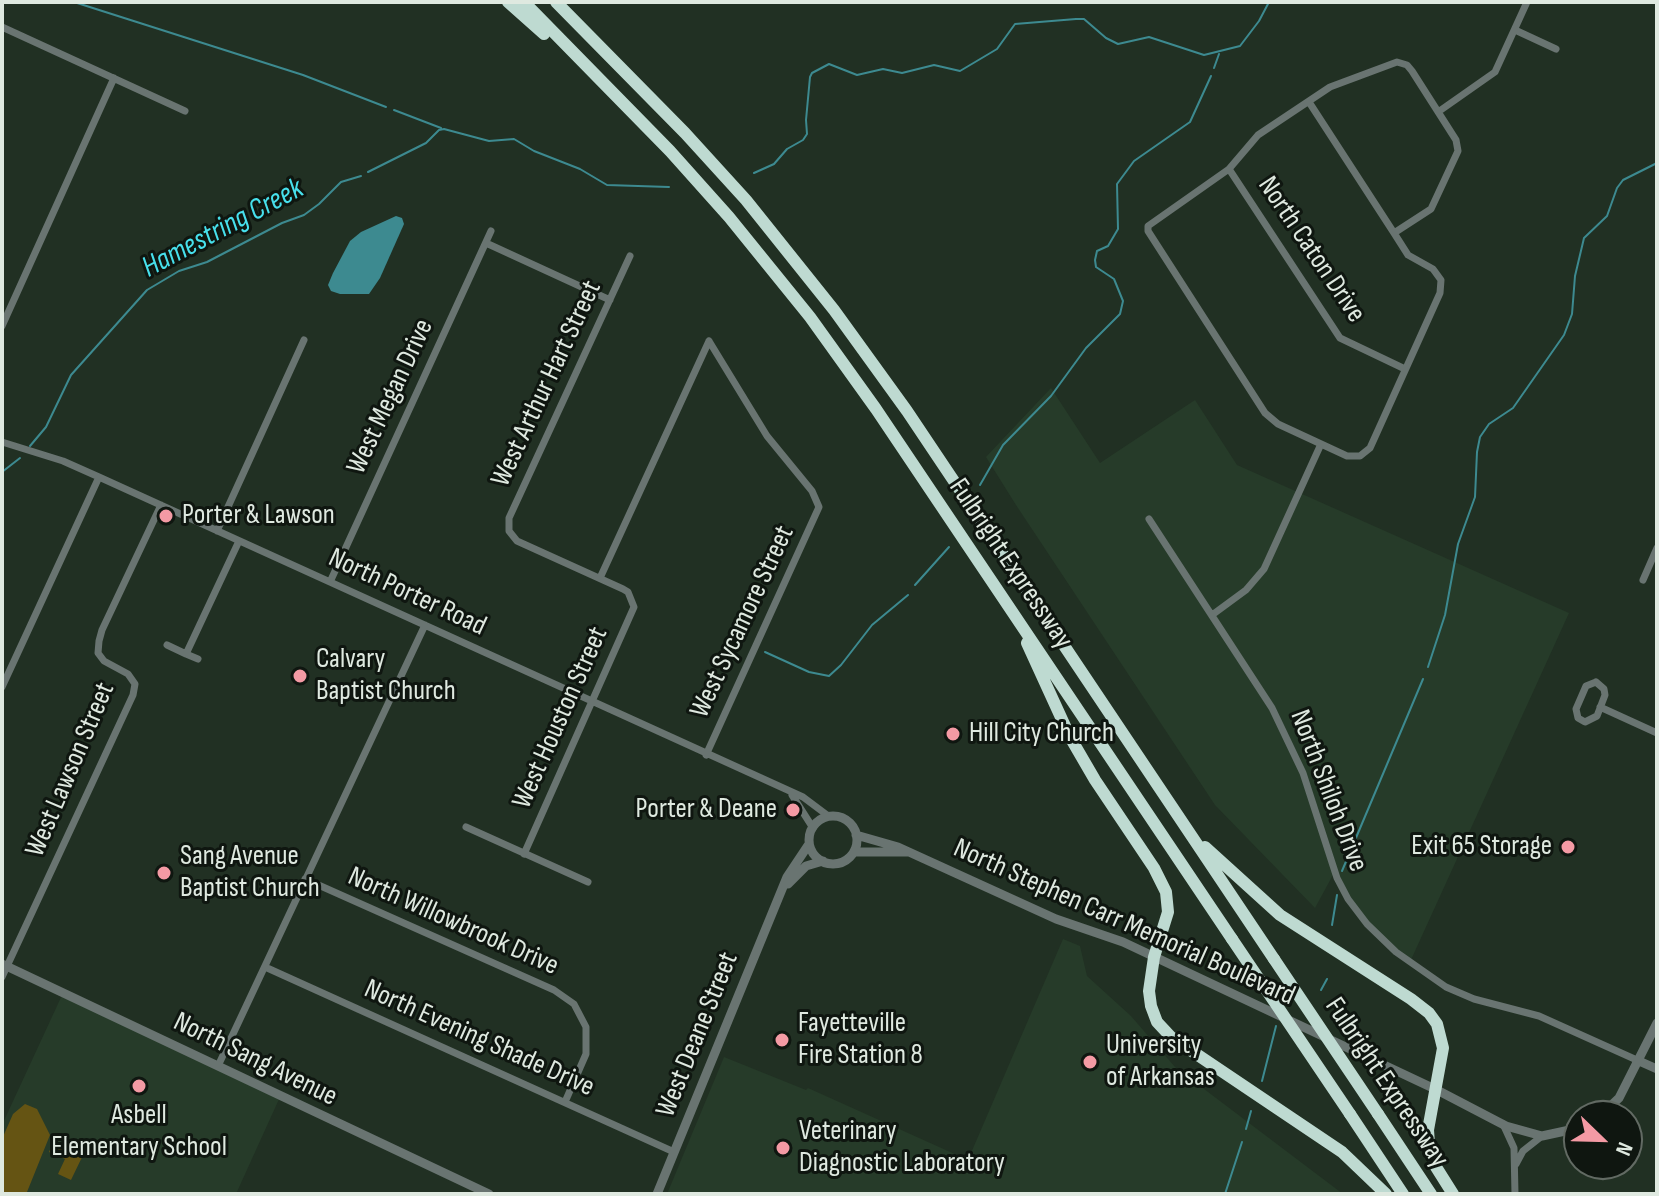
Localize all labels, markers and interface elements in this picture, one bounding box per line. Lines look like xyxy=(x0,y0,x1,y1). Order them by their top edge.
water label: Hamestring Creek xyxy=(136,171,310,287)
street label: North Caton Drive xyxy=(1250,171,1372,329)
street label: West Arthur Hart Street xyxy=(485,276,609,492)
street label: West Megan Drive xyxy=(341,314,441,480)
street label: Fulbright Expressway xyxy=(941,473,1079,655)
place label: Porter & Lawson xyxy=(182,499,335,533)
marker: Porter & Lawson xyxy=(157,507,175,525)
street label: West Sycamore Street xyxy=(684,521,802,723)
street label: North Porter Road xyxy=(323,542,491,644)
street label: West Houston Street xyxy=(506,622,616,814)
place label: Calvary Baptist Church xyxy=(316,643,456,709)
marker: Calvary Baptist Church xyxy=(291,667,309,685)
street label: West Lawson Street xyxy=(19,678,123,862)
street label: North Shiloh Drive xyxy=(1282,705,1374,877)
place label: Hill City Church xyxy=(969,717,1114,751)
marker: Hill City Church xyxy=(944,725,962,743)
place label: Porter & Deane xyxy=(635,793,777,827)
marker: Porter & Deane xyxy=(784,801,802,819)
place label: Exit 65 Storage xyxy=(1411,830,1552,864)
street label: North Stephen Carr Memorial Boulevard xyxy=(948,832,1300,1014)
marker: Exit 65 Storage xyxy=(1559,838,1577,856)
place label: Sang Avenue Baptist Church xyxy=(180,840,320,906)
street label: North Willowbrook Drive xyxy=(343,861,563,983)
marker: Sang Avenue Baptist Church xyxy=(155,864,173,882)
street label: West Deane Street xyxy=(650,948,746,1122)
street label: North Evening Shade Drive xyxy=(359,973,599,1105)
street label: Fulbright Expressway xyxy=(1317,992,1455,1174)
street label: North Sang Avenue xyxy=(168,1006,342,1114)
place label: Fayetteville Fire Station 8 xyxy=(798,1007,923,1073)
place label: University of Arkansas xyxy=(1106,1029,1215,1095)
marker: Fayetteville Fire Station 8 xyxy=(773,1031,791,1049)
marker: University of Arkansas xyxy=(1081,1053,1099,1071)
marker: Asbell Elementary School xyxy=(130,1077,148,1095)
place label: Asbell Elementary School xyxy=(51,1099,227,1165)
north arrow xyxy=(1563,1100,1643,1180)
place label: Veterinary Diagnostic Laboratory xyxy=(799,1115,1005,1181)
text: N xyxy=(1609,1138,1638,1159)
marker: Veterinary Diagnostic Laboratory xyxy=(774,1139,792,1157)

